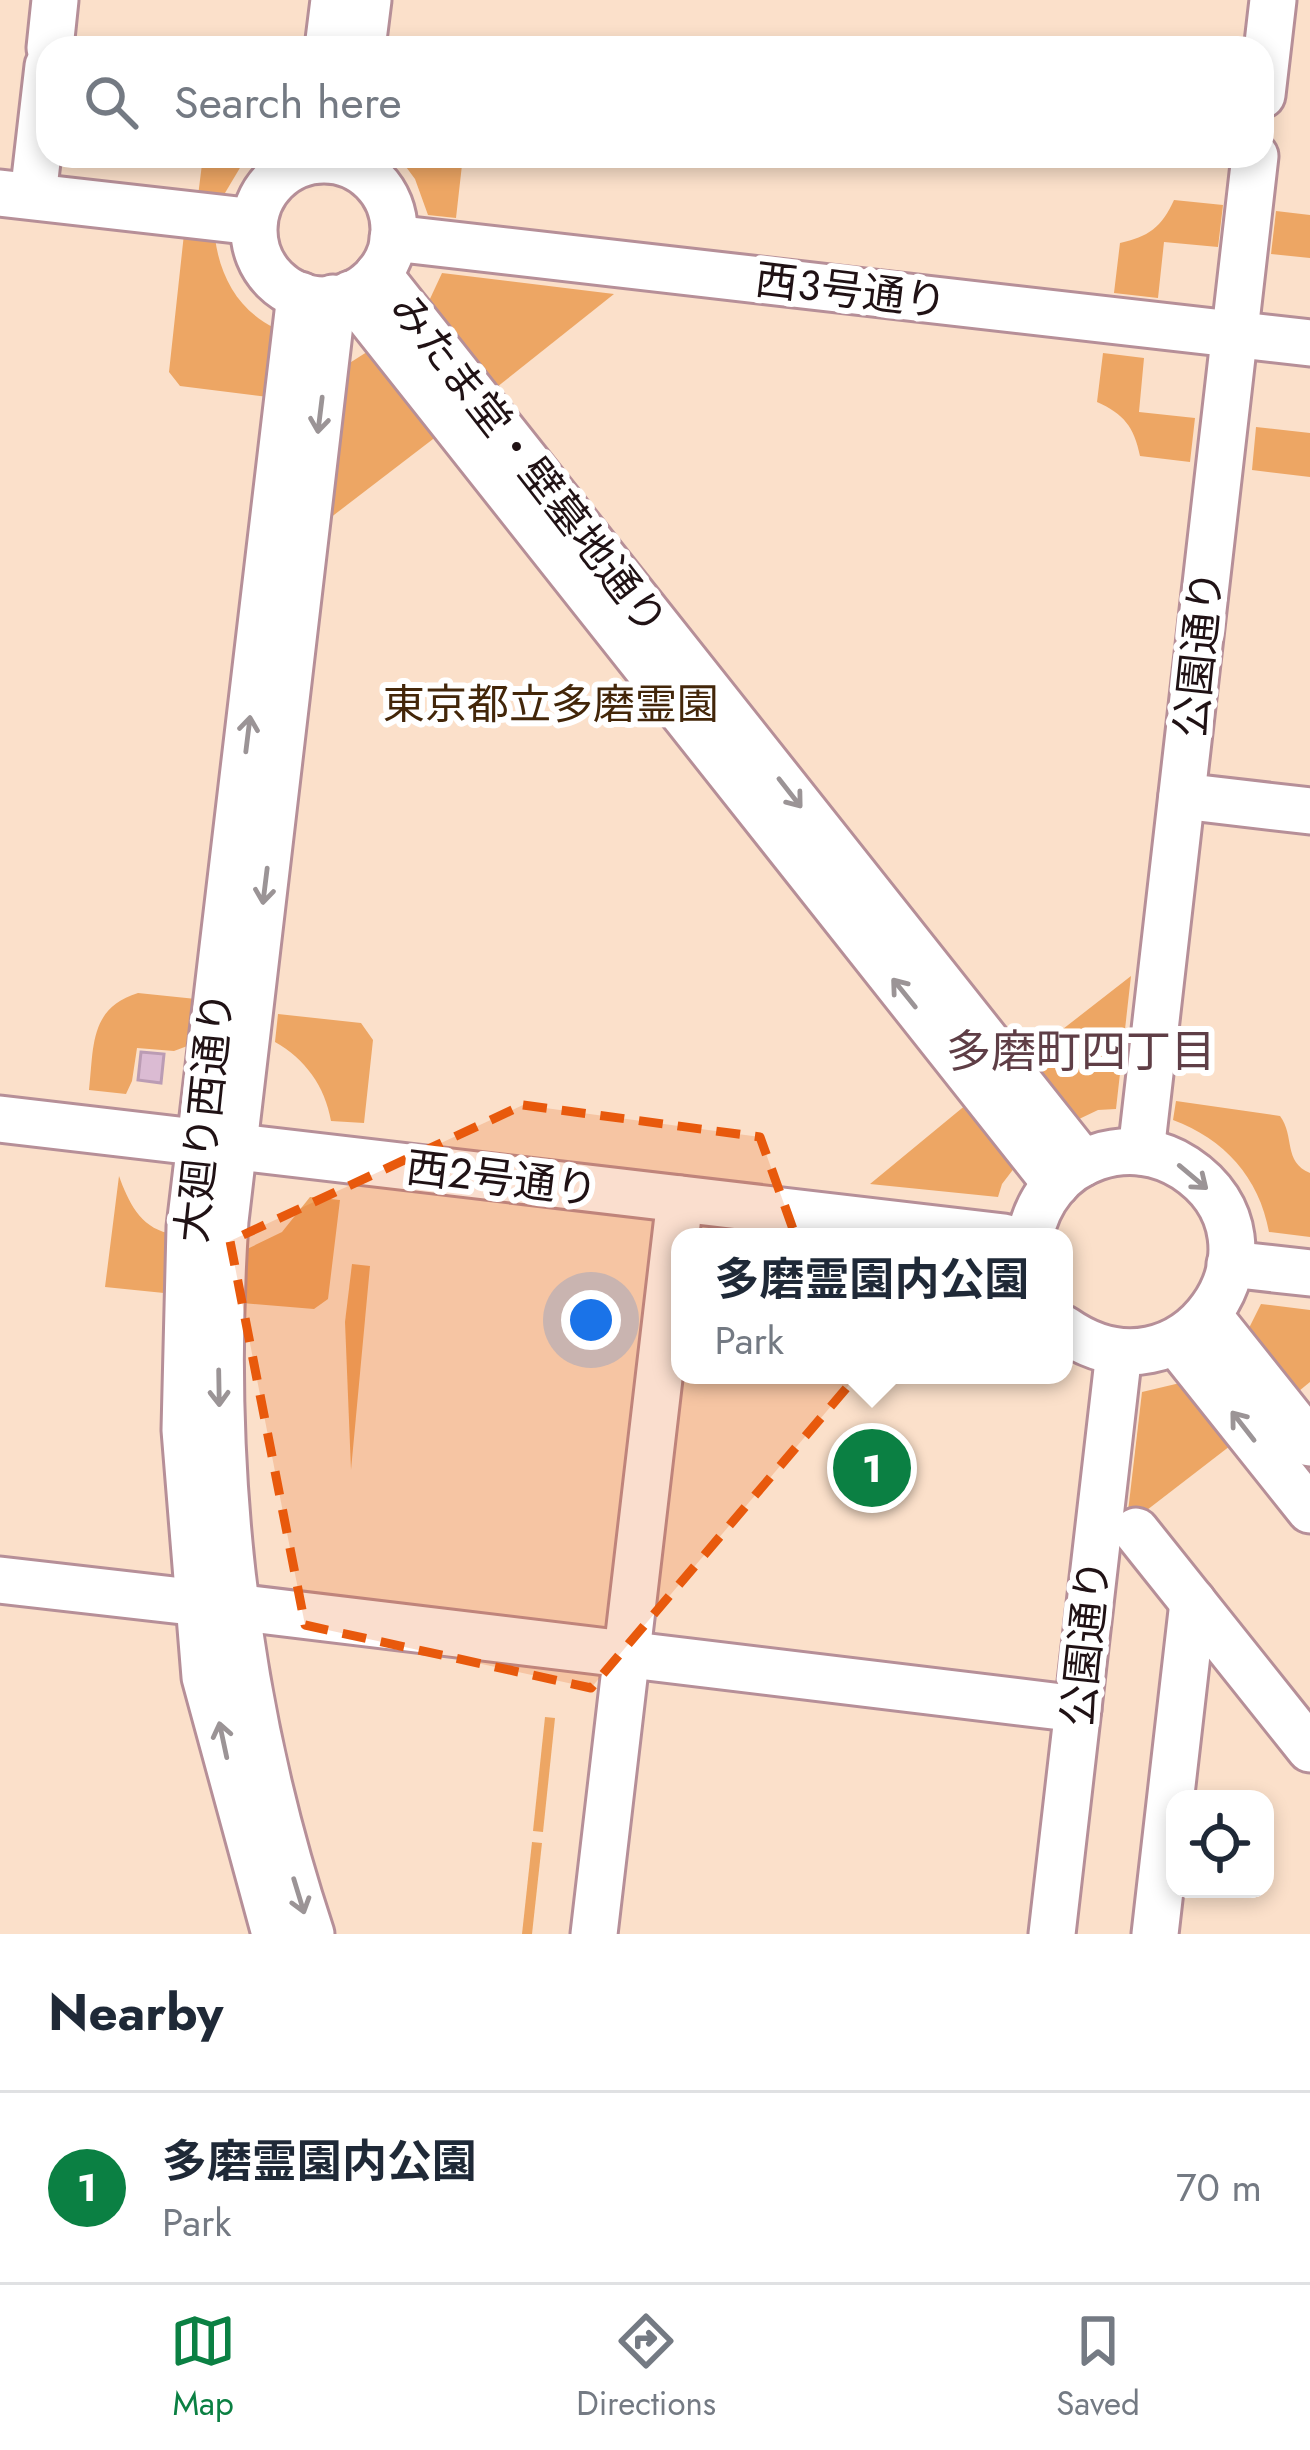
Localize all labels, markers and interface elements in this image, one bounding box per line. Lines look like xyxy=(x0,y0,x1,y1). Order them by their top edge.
search box xyxy=(36,36,1274,168)
icon: search xyxy=(78,69,144,135)
text: Search here xyxy=(174,70,402,135)
street label: 西３号通り xyxy=(752,249,950,332)
street label: みたま堂・壁墓地通り xyxy=(376,281,682,648)
one-way arrow xyxy=(308,395,330,434)
street label: 公園通り xyxy=(1159,567,1238,741)
park label: 東京都立多磨霊園 xyxy=(383,674,719,735)
one-way arrow xyxy=(238,715,260,754)
one-way arrow xyxy=(776,777,803,809)
one-way arrow xyxy=(254,865,276,904)
one-way arrow xyxy=(892,978,918,1010)
street label: 大廻り西通り xyxy=(161,989,248,1246)
district label: 多磨町四丁目 xyxy=(946,1019,1216,1084)
street label: 西２号通り xyxy=(403,1137,601,1220)
one-way arrow xyxy=(1177,1162,1208,1190)
popup xyxy=(671,1228,1073,1384)
text: 多磨霊園内公園 xyxy=(714,1247,1030,1312)
your location xyxy=(561,1290,621,1350)
text: Park xyxy=(714,1312,784,1369)
one-way arrow xyxy=(207,1368,230,1407)
one-way arrow xyxy=(1230,1411,1257,1443)
pin: 1 xyxy=(833,1423,911,1513)
street label: 公園通り xyxy=(1046,1556,1125,1730)
one-way arrow xyxy=(211,1721,234,1759)
map controls xyxy=(1166,1790,1274,1898)
button: locate xyxy=(1166,1790,1274,1898)
one-way arrow xyxy=(289,1876,311,1914)
text: Nearby xyxy=(48,1975,223,2049)
text: 多磨霊園内公園 xyxy=(162,2129,477,2194)
text: 1 xyxy=(77,2159,97,2216)
text: 70 m xyxy=(1176,2159,1262,2216)
text: Park xyxy=(162,2194,232,2251)
tab: Map xyxy=(170,2308,236,2427)
tab: Directions xyxy=(576,2308,716,2427)
tab: Saved xyxy=(1056,2308,1140,2427)

